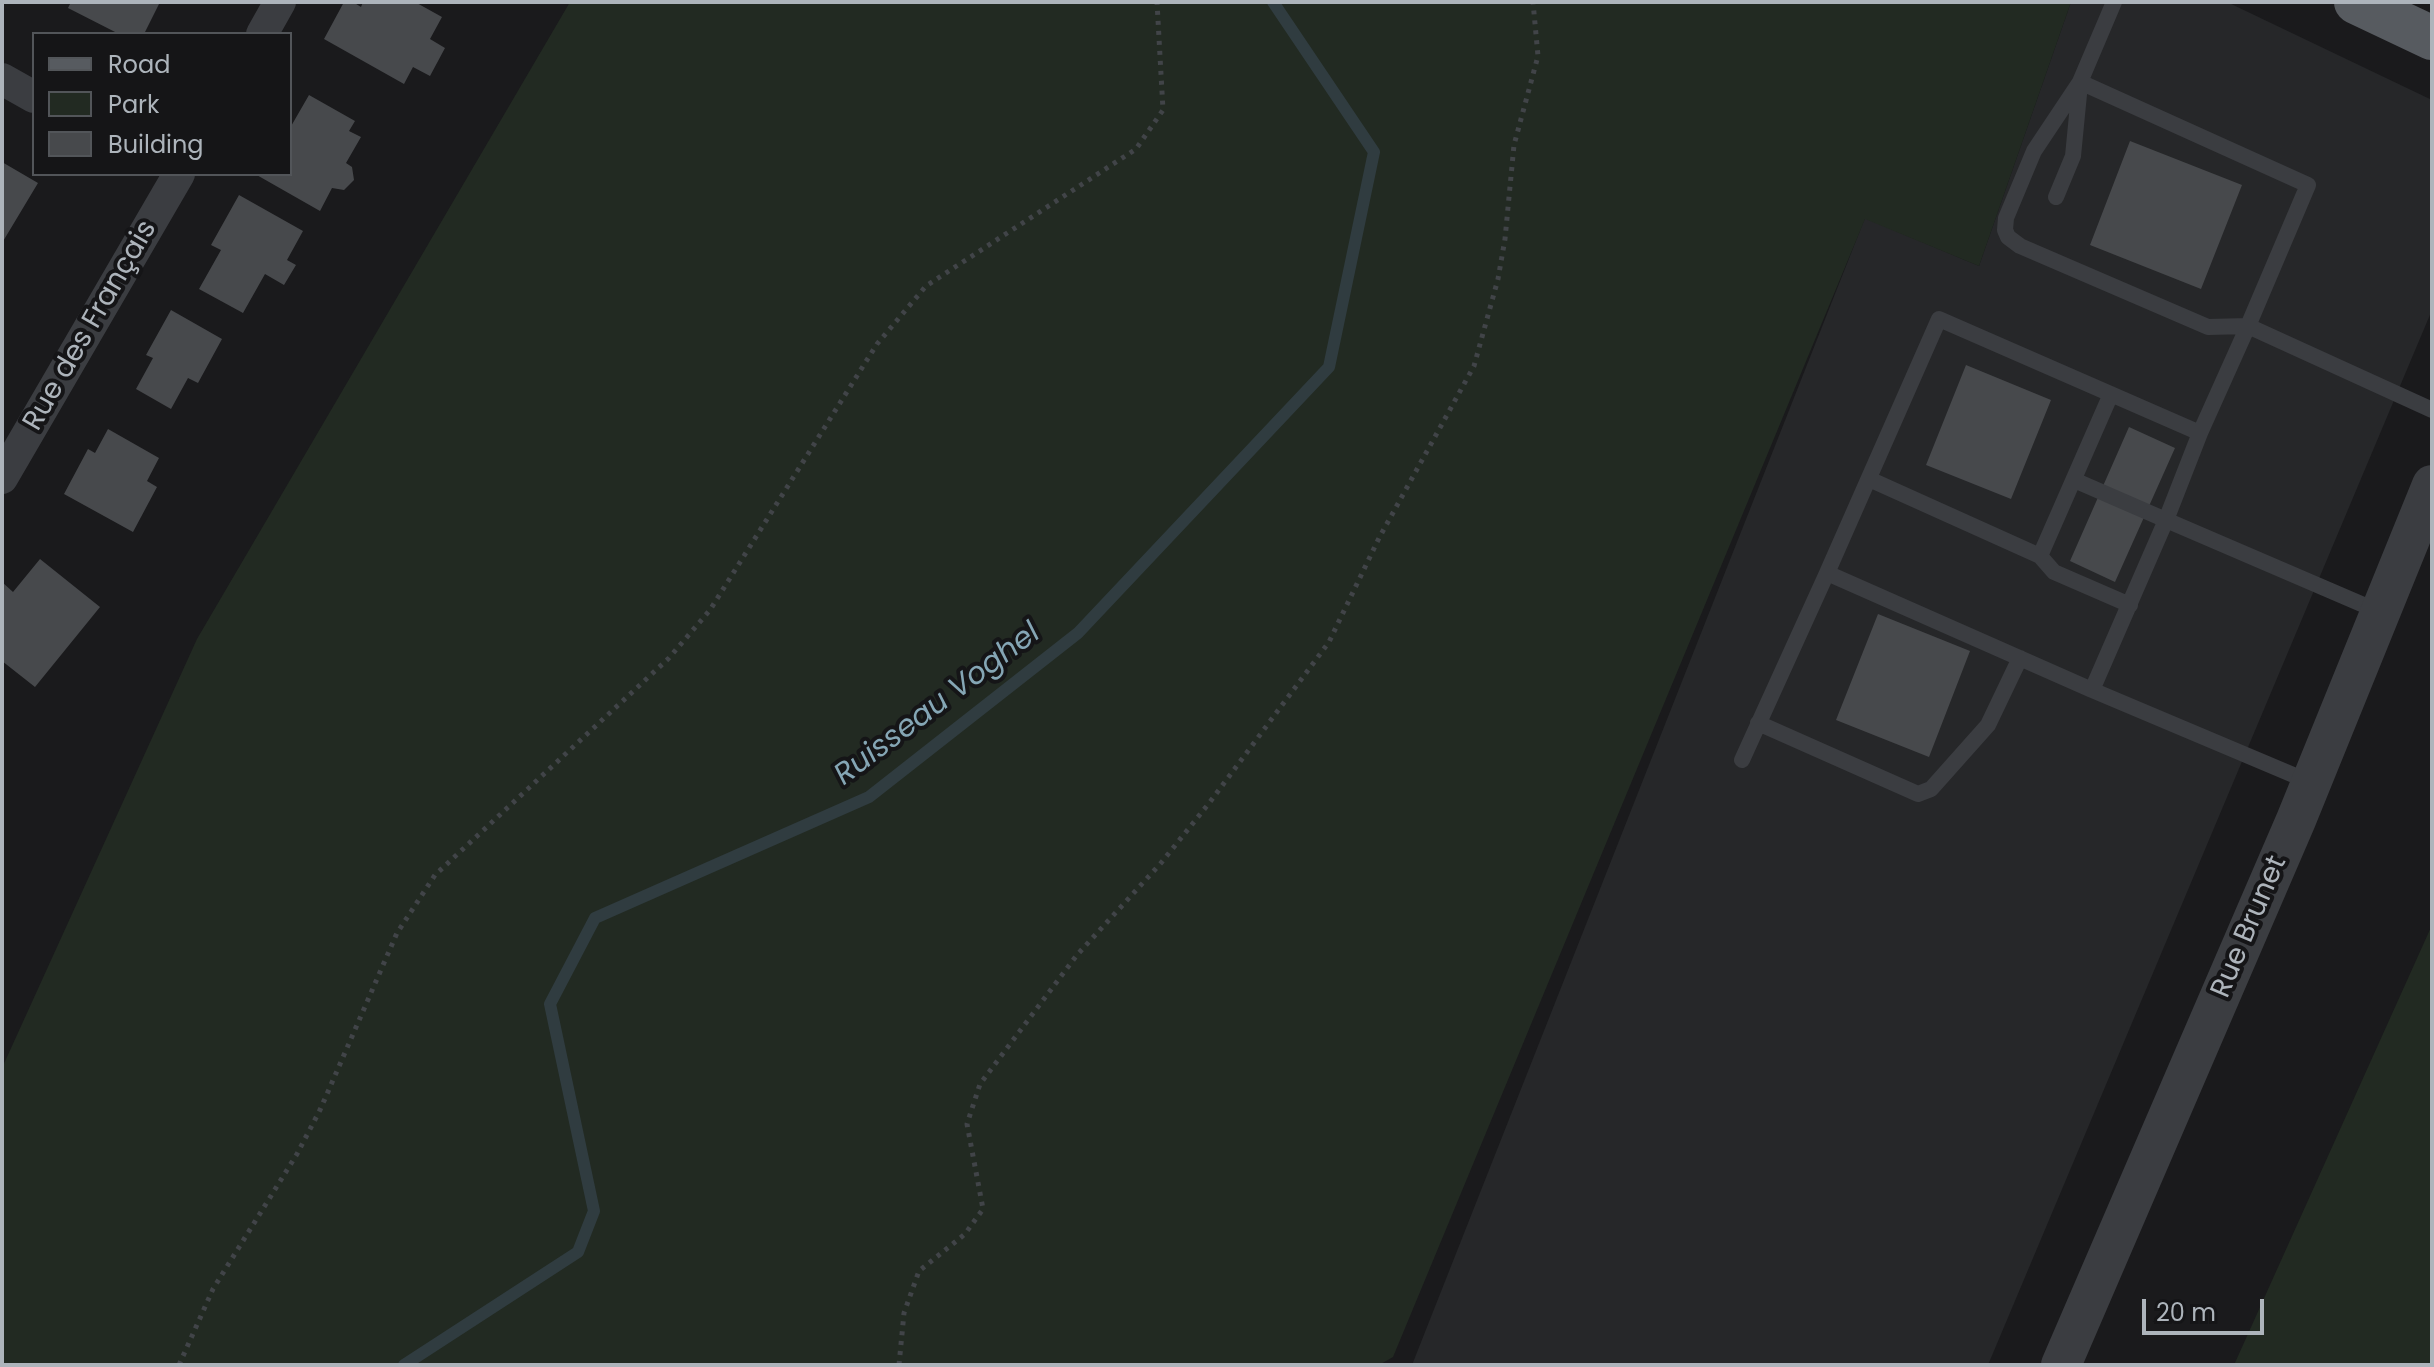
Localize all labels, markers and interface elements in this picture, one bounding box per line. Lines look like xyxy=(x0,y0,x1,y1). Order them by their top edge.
legend xyxy=(32,32,292,176)
text: Road xyxy=(108,48,170,81)
text: Park xyxy=(108,88,159,121)
text: Building xyxy=(108,128,204,161)
street label: Rue des Français xyxy=(17,215,165,437)
water label: Ruisseau Voghel xyxy=(828,616,1048,794)
street label: Rue Brunet xyxy=(2205,851,2295,1003)
scale bar xyxy=(2146,1283,2268,1333)
text: 20 m xyxy=(2156,1296,2216,1329)

